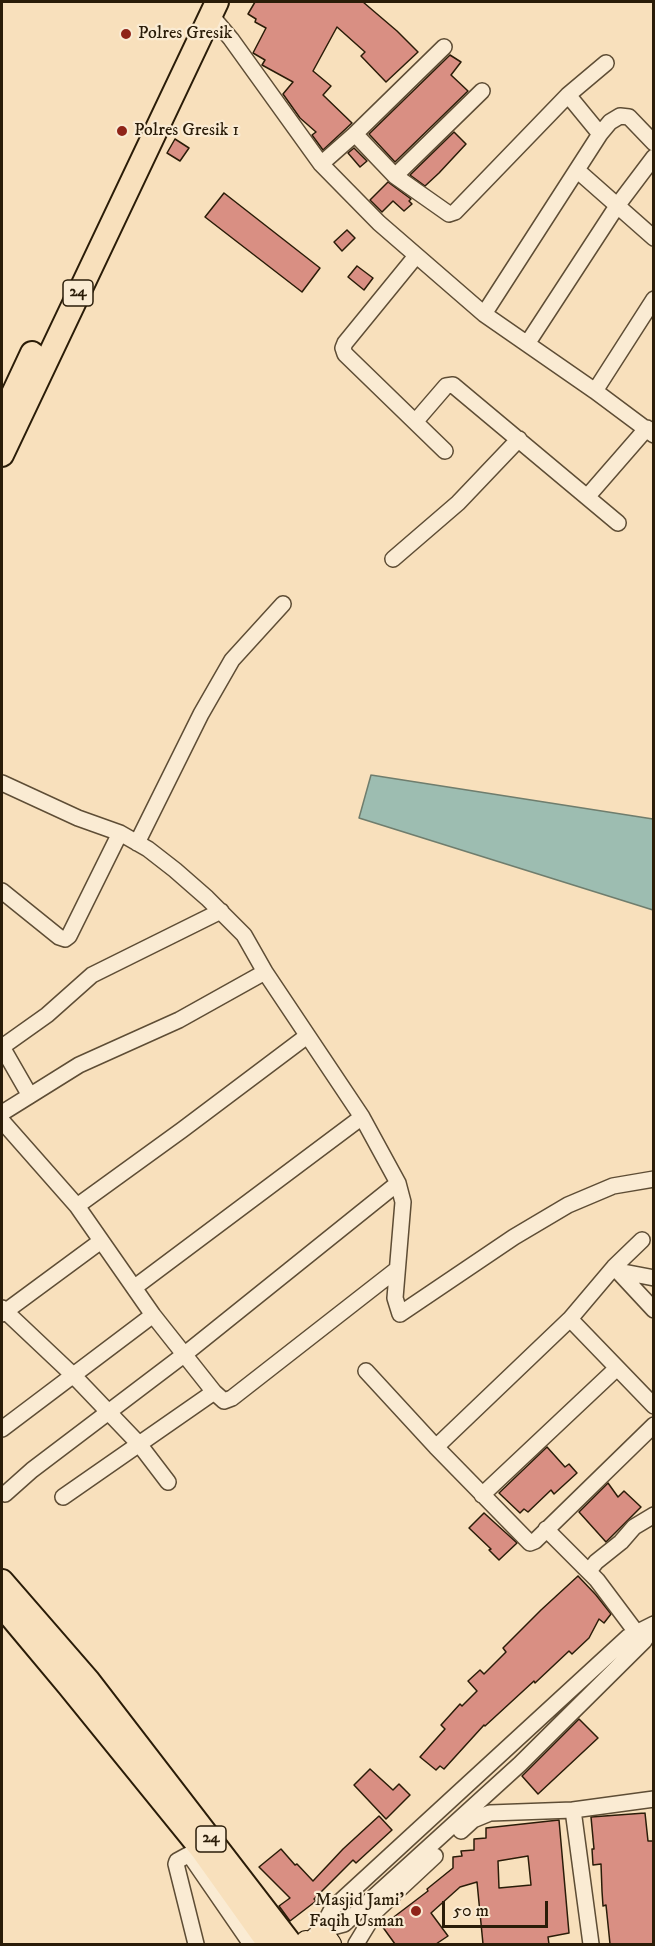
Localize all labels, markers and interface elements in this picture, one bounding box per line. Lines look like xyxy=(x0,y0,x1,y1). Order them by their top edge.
place label: Polres Gresik xyxy=(138,23,233,45)
marker: Polres Gresik xyxy=(119,27,133,41)
place label: Polres Gresik 1 xyxy=(134,120,239,142)
marker: Polres Gresik 1 xyxy=(115,124,129,138)
road number: 24 xyxy=(63,280,93,306)
road number: 24 xyxy=(196,1826,226,1852)
scale bar xyxy=(445,1889,552,1927)
place label: Masjid Jami' Faqih Usman xyxy=(309,1890,404,1932)
text: 50 m xyxy=(453,1900,489,1922)
marker: Masjid Jami' Faqih Usman xyxy=(409,1904,423,1918)

